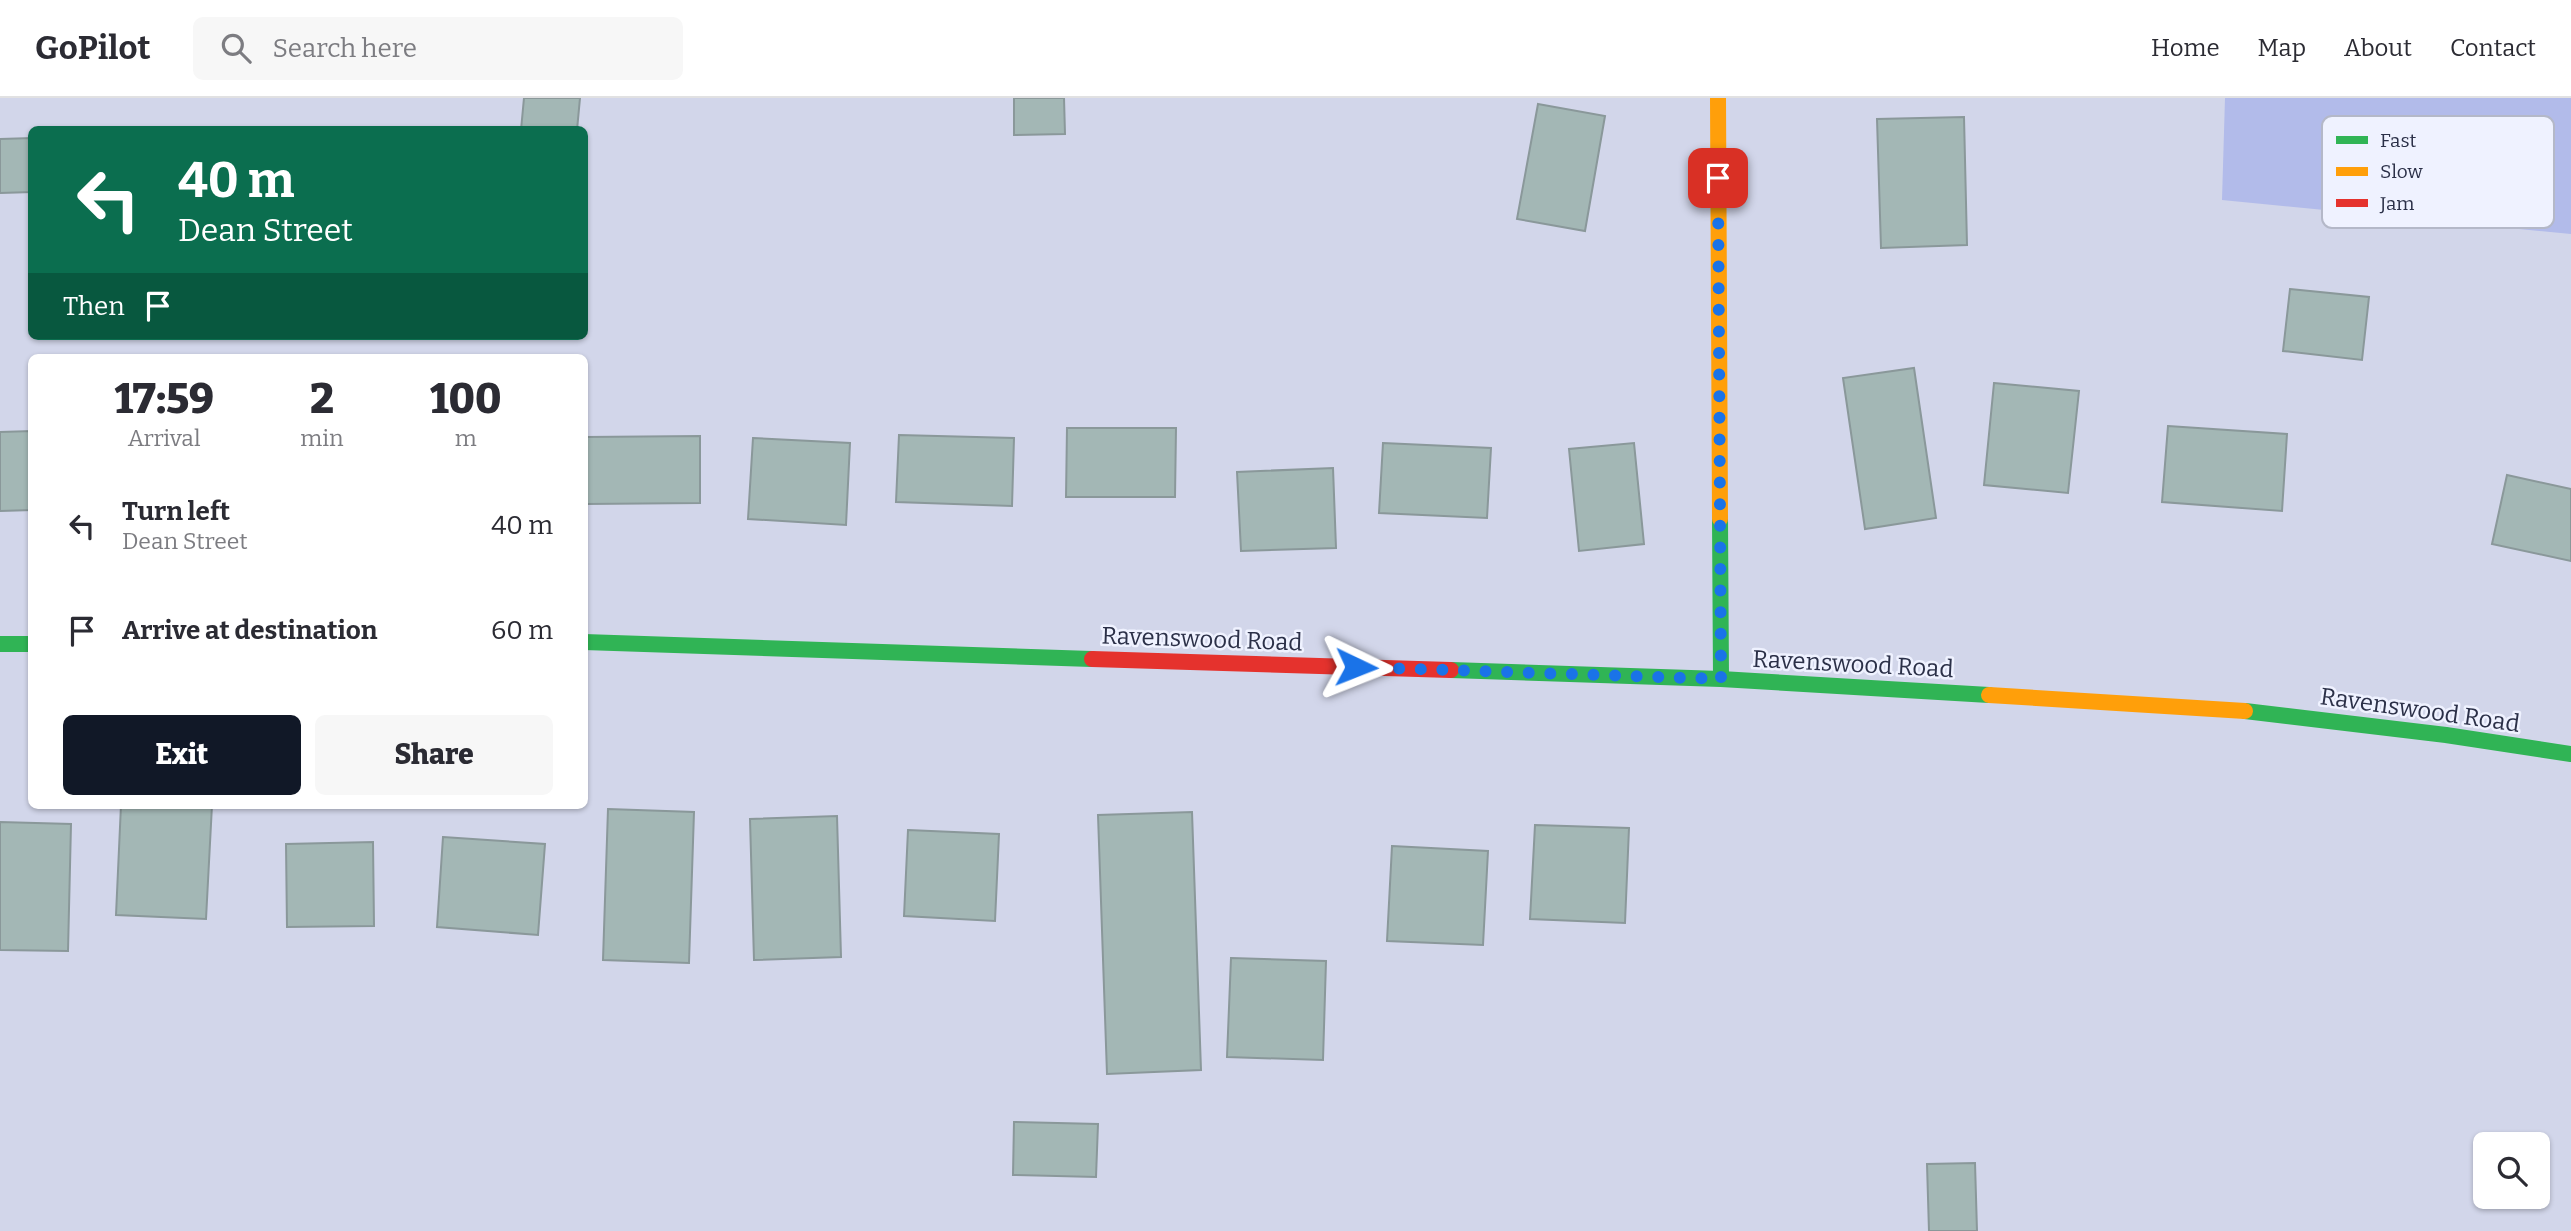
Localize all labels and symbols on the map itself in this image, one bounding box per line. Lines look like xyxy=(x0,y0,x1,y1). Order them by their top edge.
legend xyxy=(2322,116,2554,228)
text: Fast xyxy=(2380,129,2417,152)
pin xyxy=(1688,148,1748,208)
text: Slow xyxy=(2380,160,2423,183)
text: Jam xyxy=(2379,192,2414,215)
street label: Ravenswood Road xyxy=(1101,621,1303,657)
position arrow xyxy=(1319,630,1393,704)
street label: Ravenswood Road xyxy=(1752,645,1954,683)
street label: Ravenswood Road xyxy=(2318,682,2522,738)

